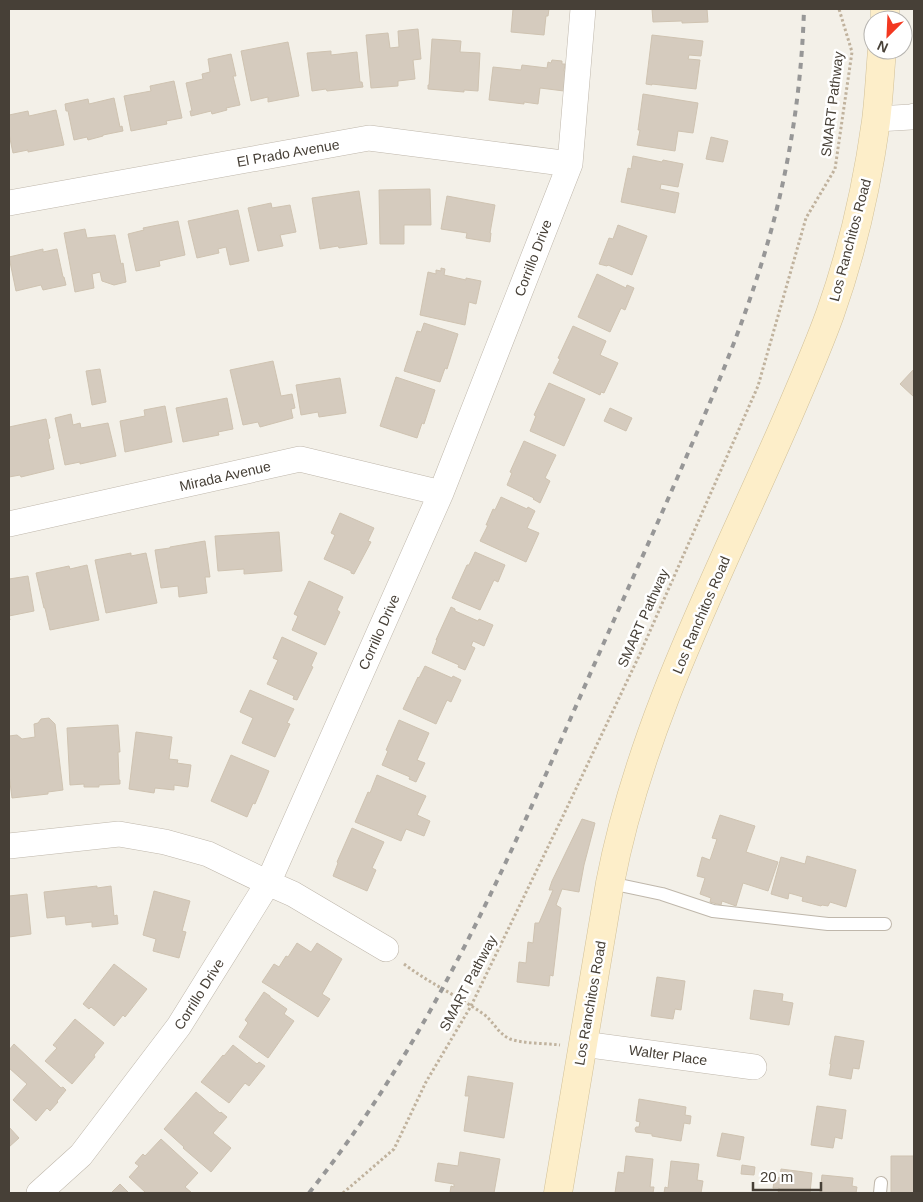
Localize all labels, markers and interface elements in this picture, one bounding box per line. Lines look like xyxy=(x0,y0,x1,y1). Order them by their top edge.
north arrow xyxy=(863,10,913,60)
text: N xyxy=(875,38,891,56)
street label: SMART Pathway xyxy=(818,50,846,158)
street label: El Prado Avenue xyxy=(235,136,341,170)
street label: Los Ranchitos Road xyxy=(826,177,874,303)
street label: Corrillo Drive xyxy=(511,217,555,299)
street label: Mirada Avenue xyxy=(178,458,272,494)
street label: Los Ranchitos Road xyxy=(669,554,733,676)
street label: SMART Pathway xyxy=(614,566,672,670)
street label: Corrillo Drive xyxy=(355,592,403,672)
street label: SMART Pathway xyxy=(436,932,500,1034)
street label: Los Ranchitos Road xyxy=(571,940,609,1066)
street label: Corrillo Drive xyxy=(171,955,227,1033)
street label: Walter Place xyxy=(628,1042,708,1068)
scale bar xyxy=(753,1160,820,1192)
text: 20 m xyxy=(760,1168,793,1185)

